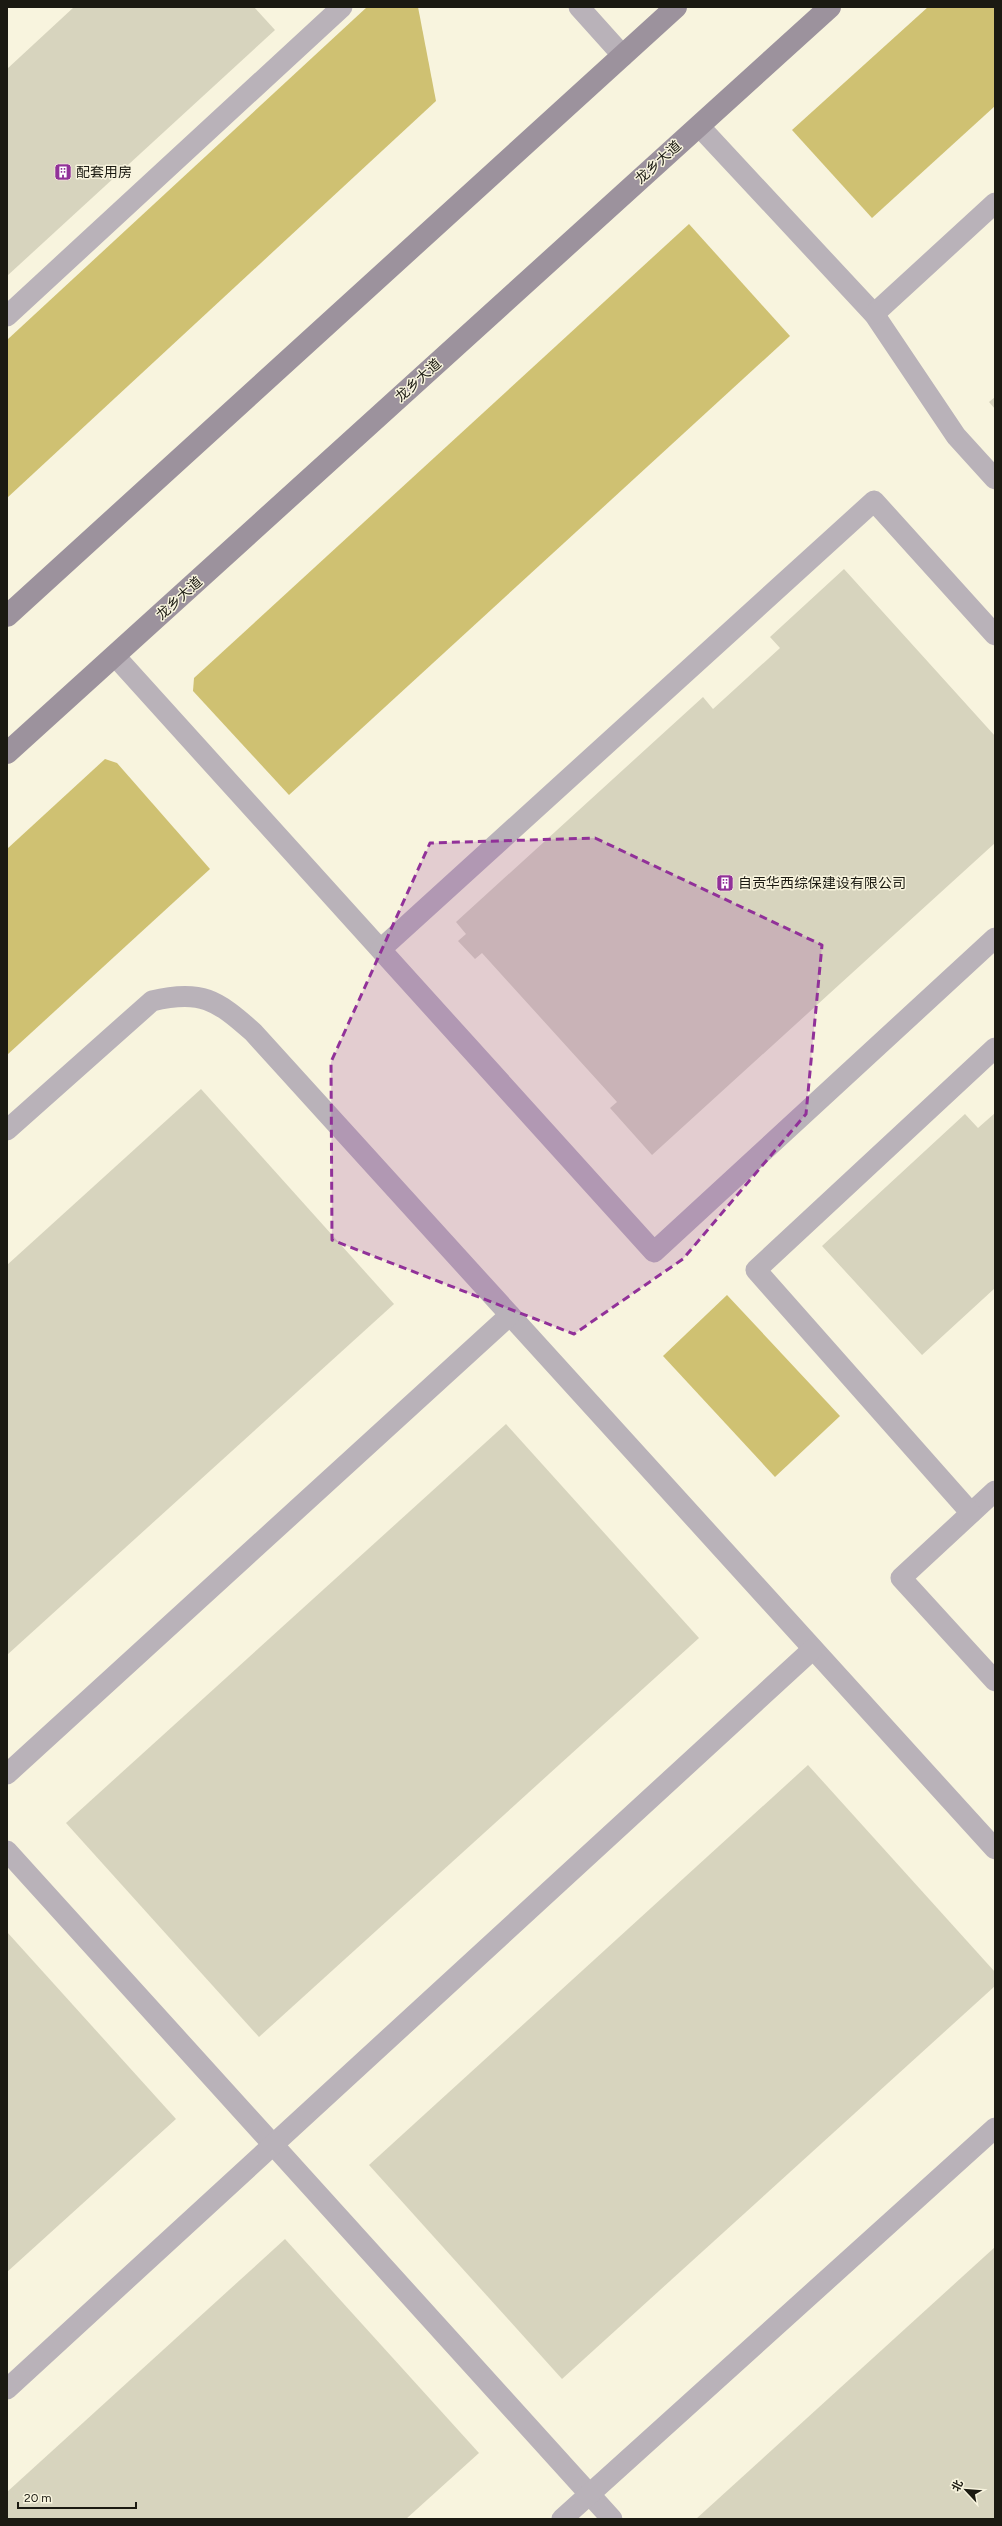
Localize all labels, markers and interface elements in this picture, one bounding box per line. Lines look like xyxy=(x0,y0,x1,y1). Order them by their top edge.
street label: 龙乡大道 xyxy=(632,137,685,187)
building icon: 配套用房 xyxy=(53,162,73,182)
place label: 配套用房 xyxy=(76,164,132,181)
street label: 龙乡大道 xyxy=(392,355,445,405)
street label: 龙乡大道 xyxy=(153,573,206,623)
building icon: 自贡华西综保建设有限公司 xyxy=(715,873,735,893)
place label: 自贡华西综保建设有限公司 xyxy=(738,875,906,892)
north arrow xyxy=(946,2470,986,2510)
text: 北 xyxy=(949,2478,966,2494)
scale bar xyxy=(18,2484,136,2510)
text: 20 m xyxy=(24,2491,52,2505)

